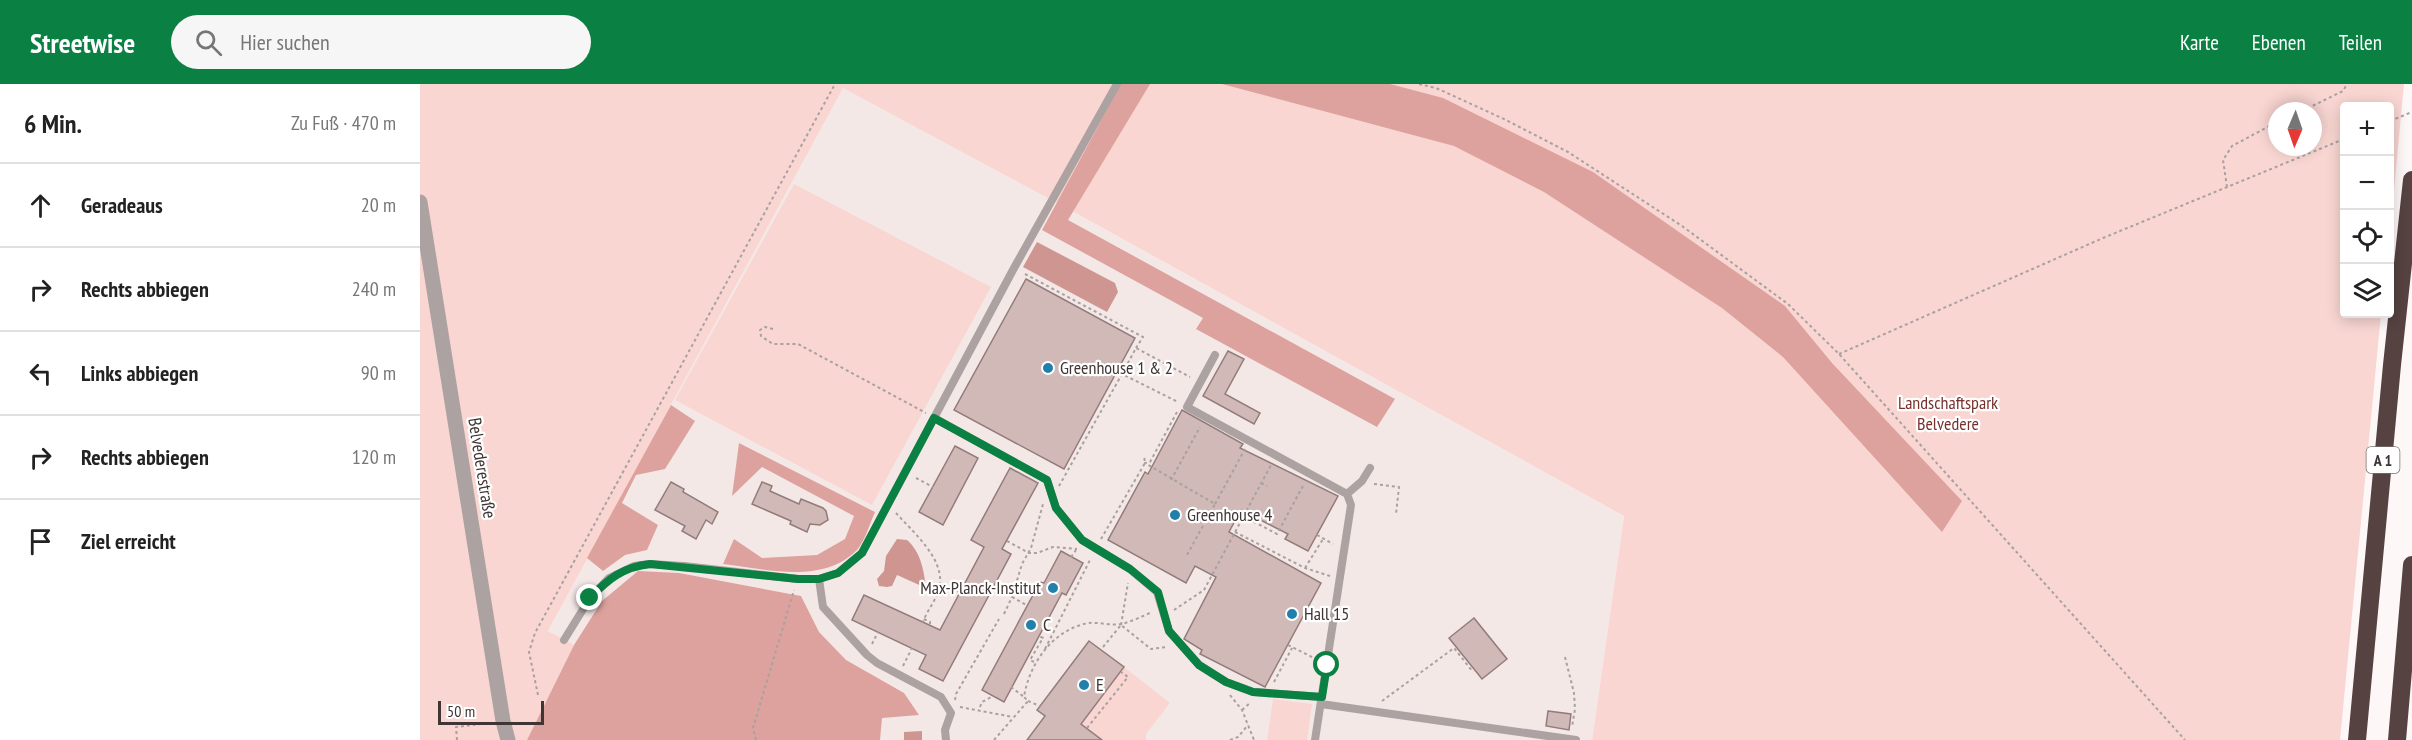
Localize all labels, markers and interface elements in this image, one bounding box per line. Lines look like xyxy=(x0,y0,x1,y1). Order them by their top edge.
search box xyxy=(171,15,591,69)
text: Streetwise xyxy=(30,24,135,61)
icon: search xyxy=(192,26,225,59)
text: Hier suchen xyxy=(240,28,330,56)
text: Karte xyxy=(2180,29,2219,56)
text: Ebenen xyxy=(2252,29,2306,56)
text: Teilen xyxy=(2339,29,2382,56)
north arrow xyxy=(2268,102,2322,156)
map controls xyxy=(2340,102,2394,318)
button: + xyxy=(2340,102,2394,156)
text: 6 Min. xyxy=(24,107,82,140)
text: Zu Fuß · 470 m xyxy=(291,110,396,136)
button: − xyxy=(2340,156,2394,210)
icon: ahead xyxy=(24,189,57,222)
text: Geradeaus xyxy=(81,191,163,219)
text: 20 m xyxy=(361,192,396,218)
button: locate xyxy=(2340,210,2394,264)
button: layers xyxy=(2340,264,2394,318)
icon: right xyxy=(24,273,57,306)
text: Rechts abbiegen xyxy=(81,275,209,303)
text: 240 m xyxy=(352,276,396,302)
place label: Greenhouse 1 & 2 xyxy=(1060,356,1173,379)
icon: left xyxy=(24,357,57,390)
text: Links abbiegen xyxy=(81,359,198,387)
text: 90 m xyxy=(361,360,396,386)
marker: Greenhouse 1 & 2 xyxy=(1041,361,1055,375)
park label: Landschaftspark Belvedere xyxy=(1898,391,1998,435)
street label: Belvederestraße xyxy=(463,416,502,520)
icon: right xyxy=(24,441,57,474)
text: Rechts abbiegen xyxy=(81,443,209,471)
text: 120 m xyxy=(352,444,396,470)
road number: A 1 xyxy=(2366,447,2400,473)
place label: Greenhouse 4 xyxy=(1187,503,1272,526)
marker: Greenhouse 4 xyxy=(1168,508,1182,522)
icon: arrive xyxy=(24,525,57,558)
text: Ziel erreicht xyxy=(81,527,176,555)
place label: Max-Planck-Institut xyxy=(920,576,1041,599)
marker: Max-Planck-Institut xyxy=(1046,581,1060,595)
route end xyxy=(576,584,602,610)
place label: Hall 15 xyxy=(1304,602,1349,625)
marker: Hall 15 xyxy=(1285,607,1299,621)
place label: C xyxy=(1043,613,1051,636)
marker: C xyxy=(1024,618,1038,632)
route start xyxy=(1313,651,1339,677)
place label: E xyxy=(1096,673,1104,696)
marker: E xyxy=(1077,678,1091,692)
scale bar xyxy=(438,698,544,726)
text: 50 m xyxy=(447,701,475,721)

